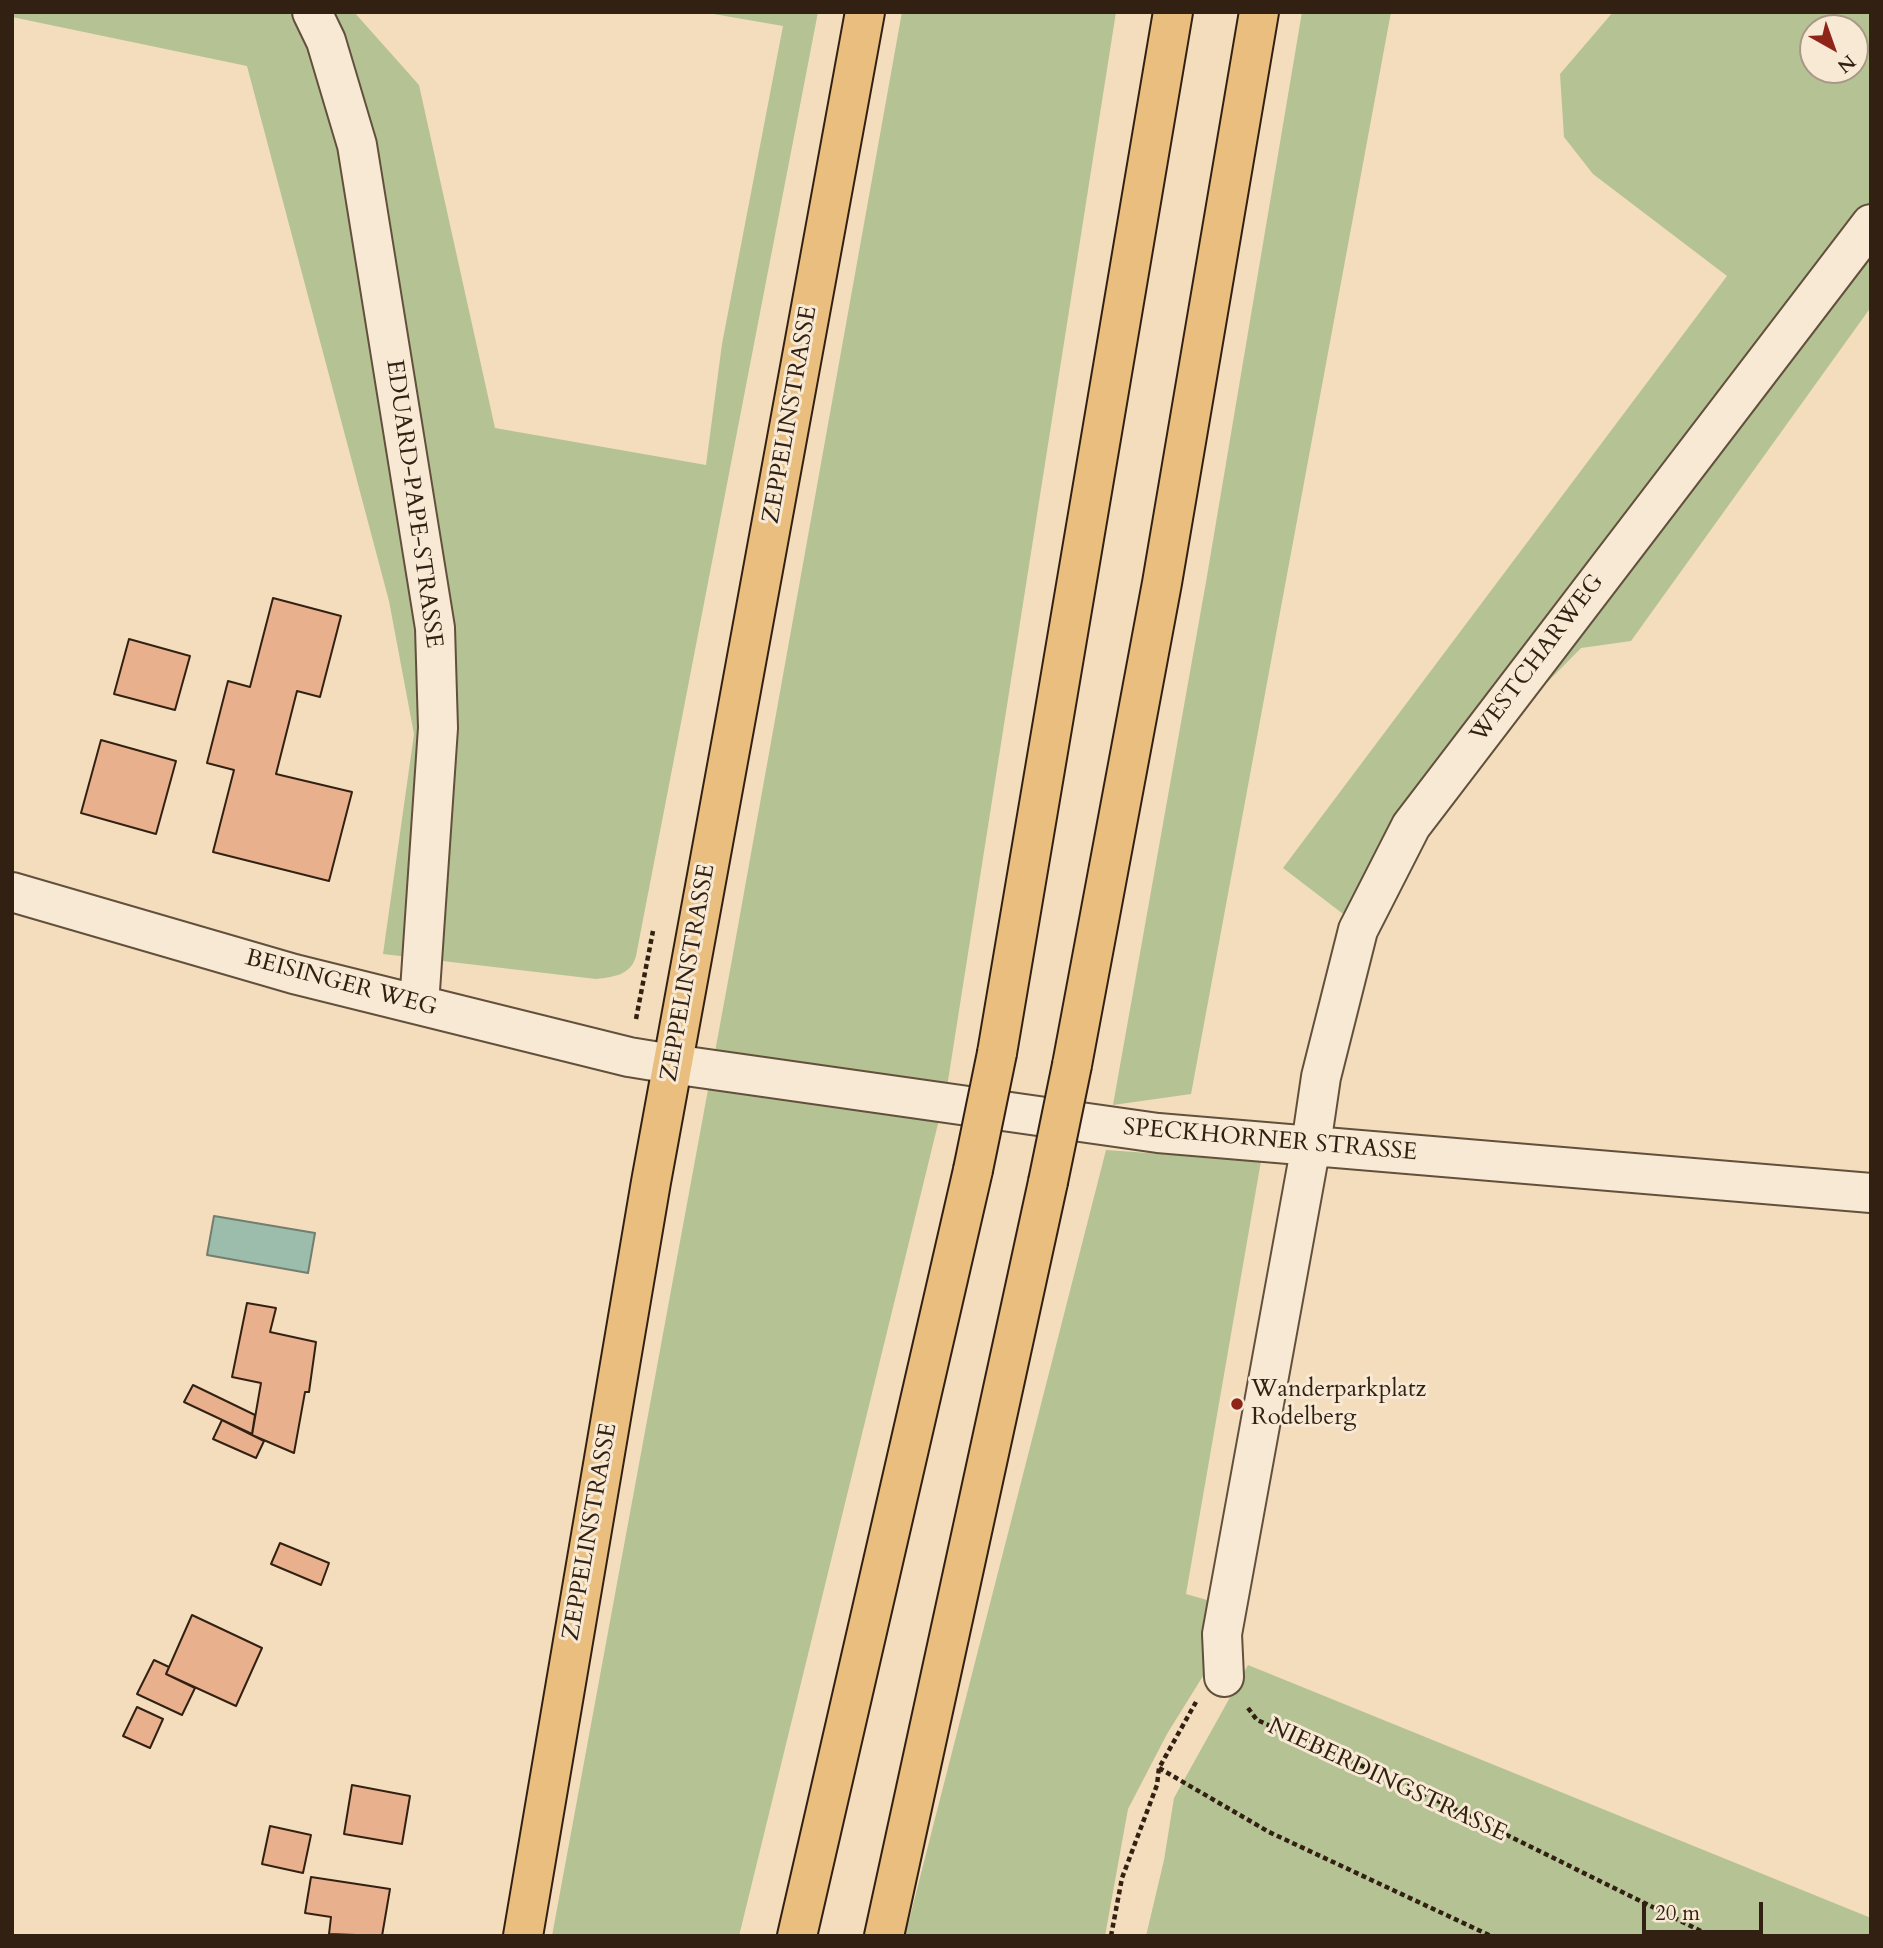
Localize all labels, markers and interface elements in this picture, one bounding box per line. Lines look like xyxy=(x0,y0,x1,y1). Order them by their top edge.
north arrow xyxy=(1799,14,1869,84)
text: N xyxy=(1832,48,1861,79)
street label: ZEPPELINSTRASSE xyxy=(758,304,824,526)
street label: EDUARD-PAPE-STRASSE xyxy=(378,358,448,650)
street label: WESTCHARWEG xyxy=(1465,569,1611,749)
street label: ZEPPELINSTRASSE xyxy=(656,862,722,1084)
street label: BEISINGER WEG xyxy=(242,945,440,1023)
street label: SPECKHORNER STRASSE xyxy=(1122,1114,1418,1168)
place label: Wanderparkplatz Rodelberg xyxy=(1251,1376,1426,1432)
marker: Wanderparkplatz Rodelberg xyxy=(1229,1396,1245,1412)
street label: ZEPPELINSTRASSE xyxy=(558,1421,624,1643)
street label: NIEBERDINGSTRASSE xyxy=(1263,1713,1511,1849)
scale bar xyxy=(1645,1888,1766,1932)
text: 20 m xyxy=(1655,1899,1700,1928)

